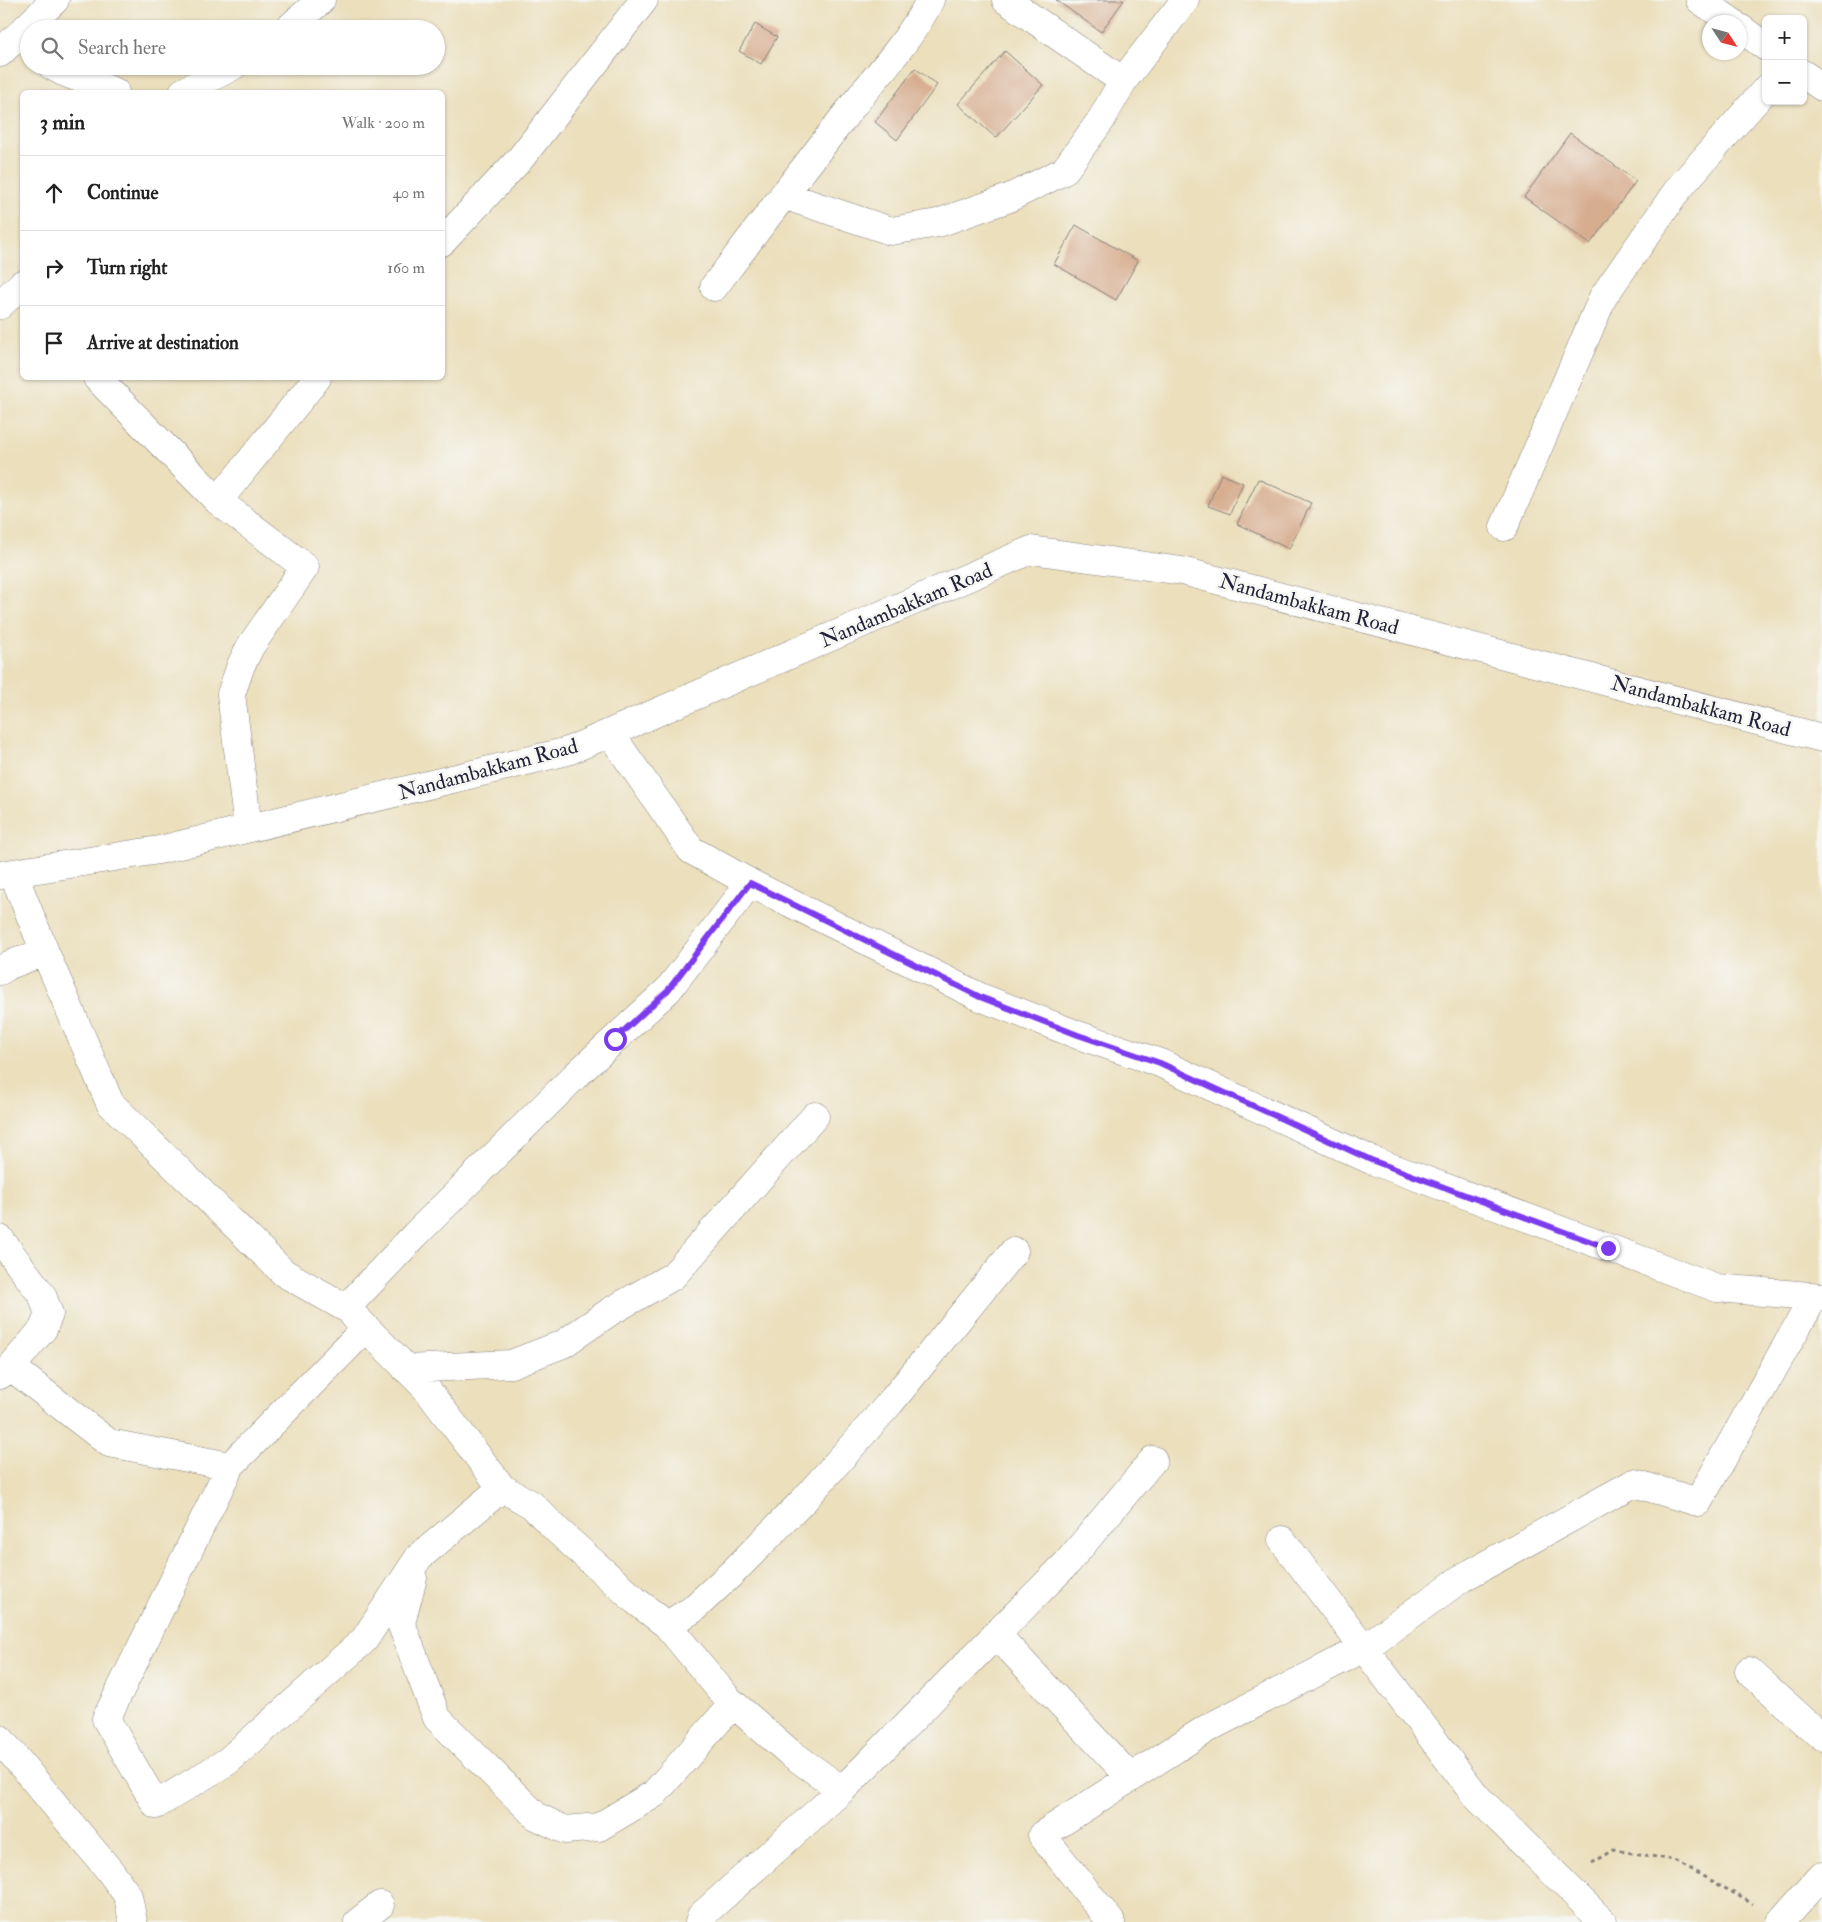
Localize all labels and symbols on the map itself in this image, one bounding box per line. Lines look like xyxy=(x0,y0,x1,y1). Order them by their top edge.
north arrow xyxy=(1702,15,1747,60)
street label: Nandambakkam Road xyxy=(816,557,997,654)
street label: Nandambakkam Road xyxy=(1216,568,1402,642)
street label: Nandambakkam Road xyxy=(1608,670,1794,744)
street label: Nandambakkam Road xyxy=(395,732,582,806)
route start xyxy=(604,1028,627,1051)
route end xyxy=(1597,1237,1620,1260)

